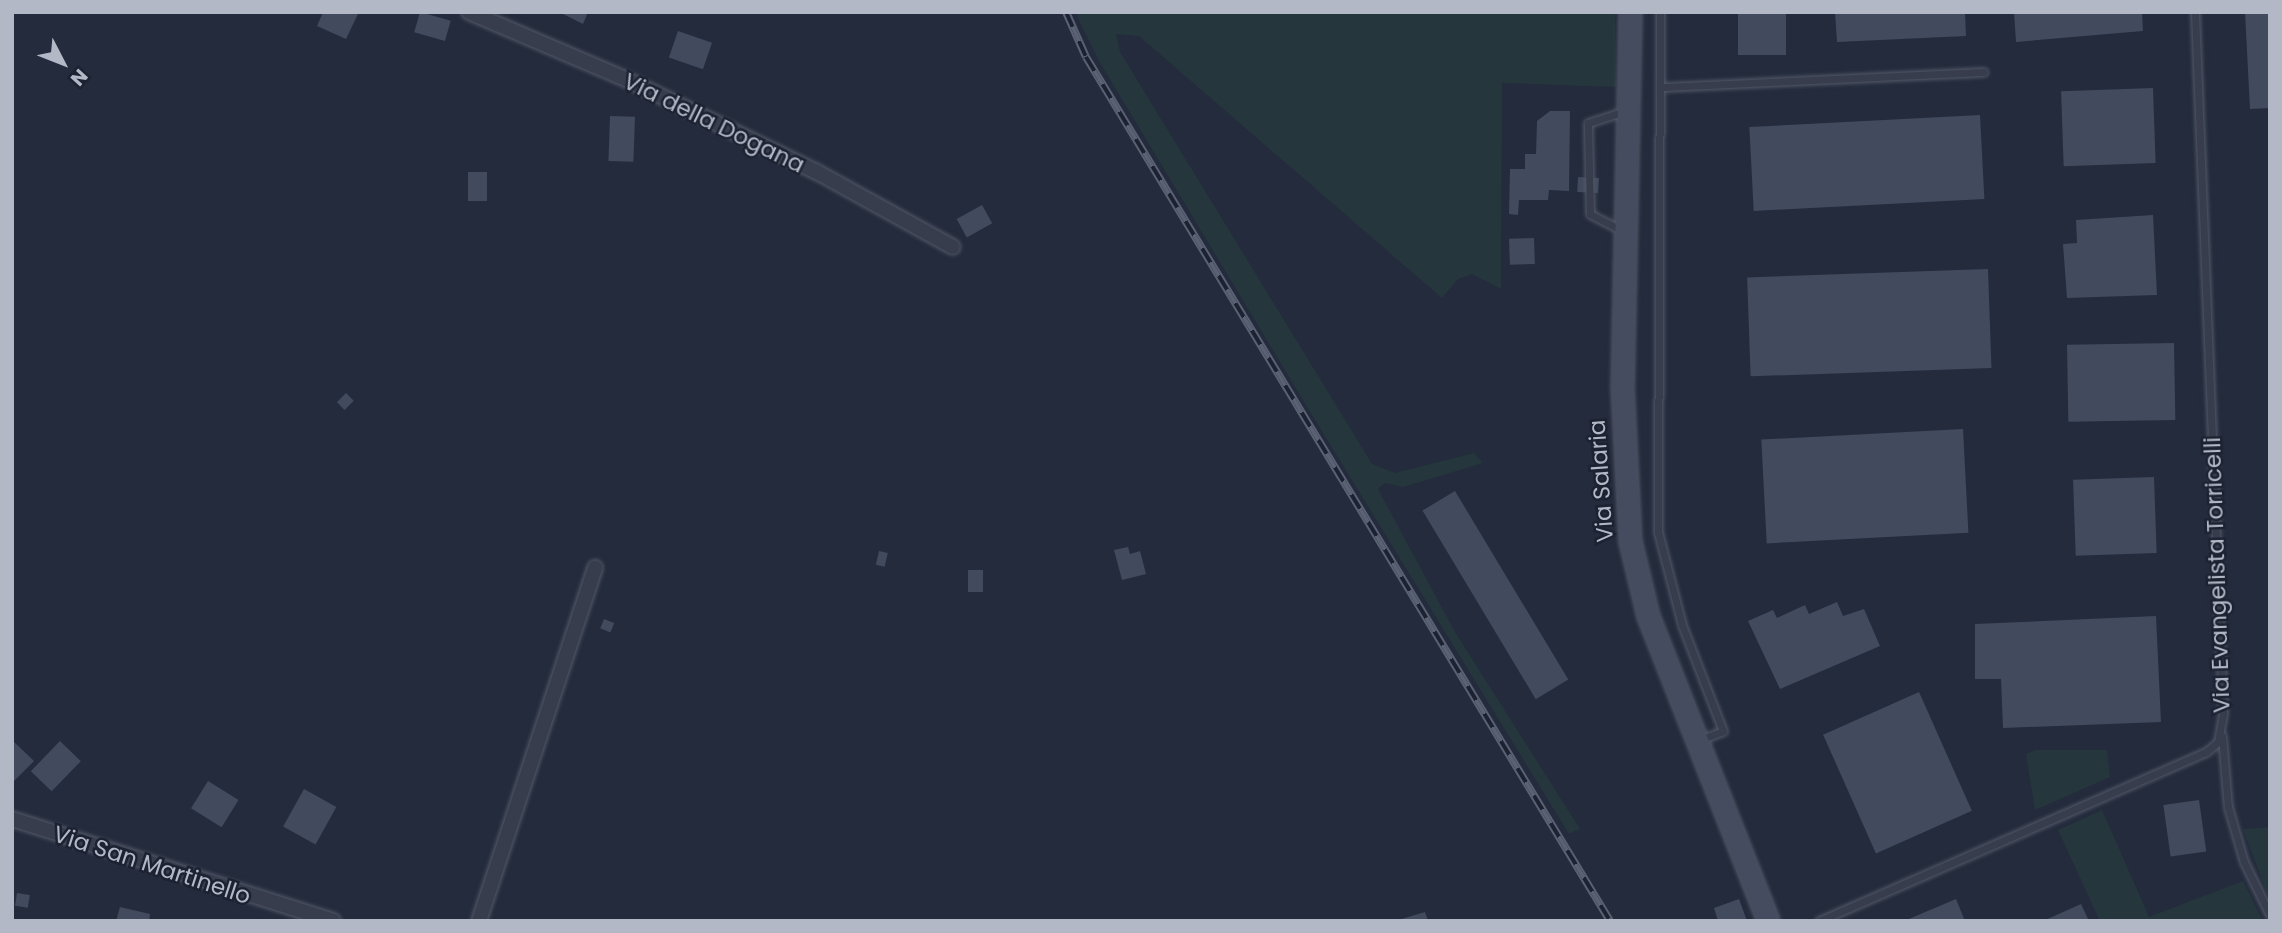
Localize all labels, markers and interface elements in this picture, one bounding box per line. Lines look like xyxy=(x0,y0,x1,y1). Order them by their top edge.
north arrow xyxy=(28,28,98,98)
text: N xyxy=(64,63,94,92)
street label: Via della Dogana xyxy=(619,67,809,179)
street label: Via Salaria xyxy=(1583,419,1619,543)
street label: Via Evangelista Torricelli xyxy=(2198,436,2236,714)
street label: Via San Martinello xyxy=(50,820,254,910)

